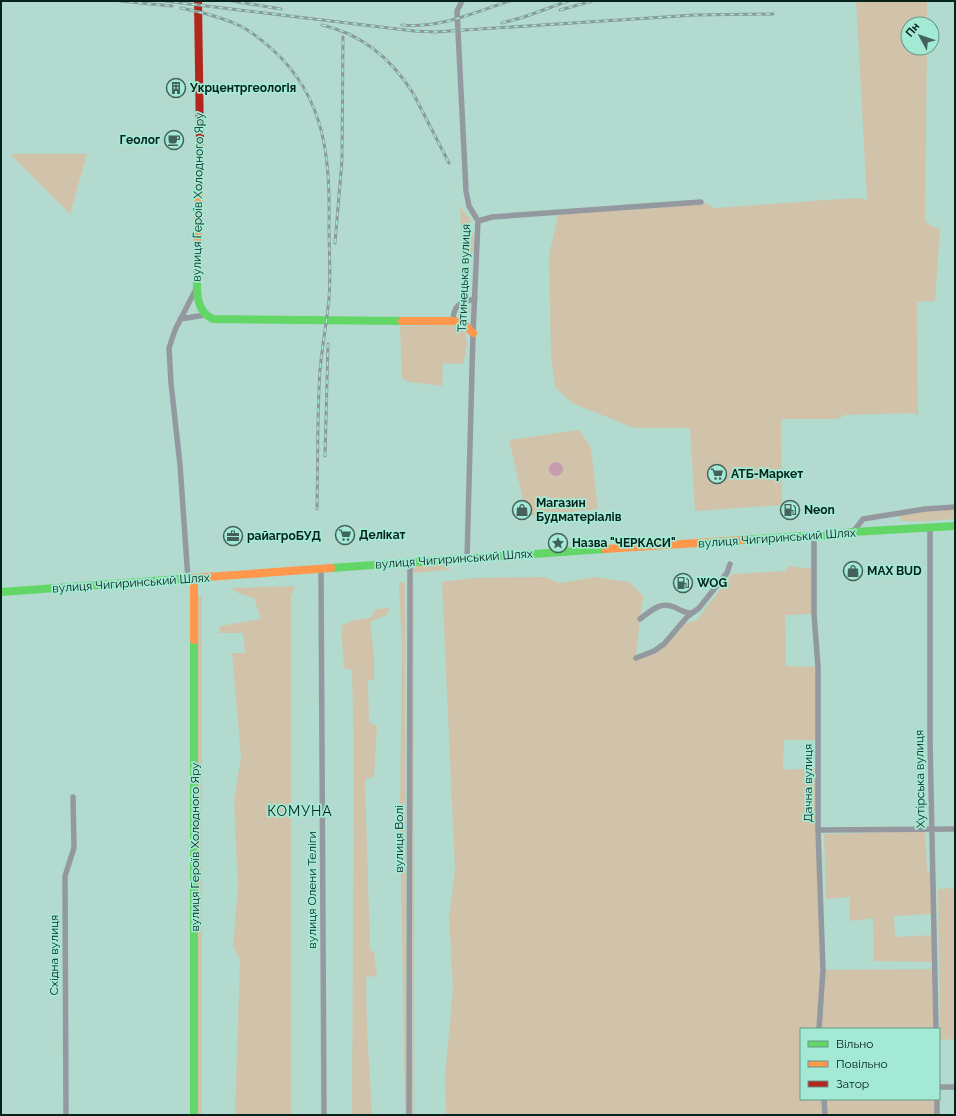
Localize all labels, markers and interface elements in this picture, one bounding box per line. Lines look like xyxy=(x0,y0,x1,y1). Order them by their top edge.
north arrow xyxy=(900,16,940,56)
text: Пн xyxy=(903,20,922,40)
building icon: Укрцентргеологія xyxy=(165,77,187,99)
place label: Укрцентргеологія xyxy=(189,81,296,95)
street label: вулиця Героїв Холодного Яру xyxy=(190,112,206,282)
cafe icon: Геолог xyxy=(163,129,185,151)
place label: Геолог xyxy=(120,133,160,147)
street label: Татинецька вулиця xyxy=(455,224,473,332)
supermarket icon: АТБ-Маркет xyxy=(706,463,728,485)
place label: АТБ-Маркет xyxy=(731,467,803,481)
place label: Магазин Будматеріалів xyxy=(536,496,622,524)
shop icon: Магазин Будматеріалів xyxy=(511,499,533,521)
fuel station icon: Neon xyxy=(779,499,801,521)
place label: Neon xyxy=(804,503,835,517)
supermarket icon: Делікат xyxy=(334,524,356,546)
office icon: райагроБУД xyxy=(222,525,244,547)
street label: вулиця Чигиринський Шлях xyxy=(698,526,856,550)
place label: Делікат xyxy=(359,528,405,542)
place label: райагроБУД xyxy=(247,529,321,543)
place icon: Назва "ЧЕРКАСИ" xyxy=(547,532,569,554)
place label: Назва "ЧЕРКАСИ" xyxy=(572,536,676,550)
street label: вулиця Чигиринський Шлях xyxy=(375,547,533,571)
shop icon: MAX BUD xyxy=(842,560,864,582)
place label: MAX BUD xyxy=(867,564,922,578)
street label: вулиця Чигиринський Шлях xyxy=(52,571,210,595)
fuel station icon: WOG xyxy=(672,572,694,594)
place label: WOG xyxy=(697,576,727,590)
street label: Хутірська вулиця xyxy=(912,730,928,828)
street label: Дачна вулиця xyxy=(801,744,815,822)
street label: вулиця Героїв Холодного Яру xyxy=(188,762,202,932)
district label: КОМУНА xyxy=(267,803,333,819)
street label: вулиця Волі xyxy=(392,805,406,873)
street label: вулиця Олени Теліги xyxy=(305,831,319,949)
street label: Східна вулиця xyxy=(47,915,61,995)
legend xyxy=(800,1028,940,1100)
text: Вільно xyxy=(836,1037,873,1051)
text: Повільно xyxy=(836,1057,888,1071)
text: Затор xyxy=(836,1077,869,1091)

